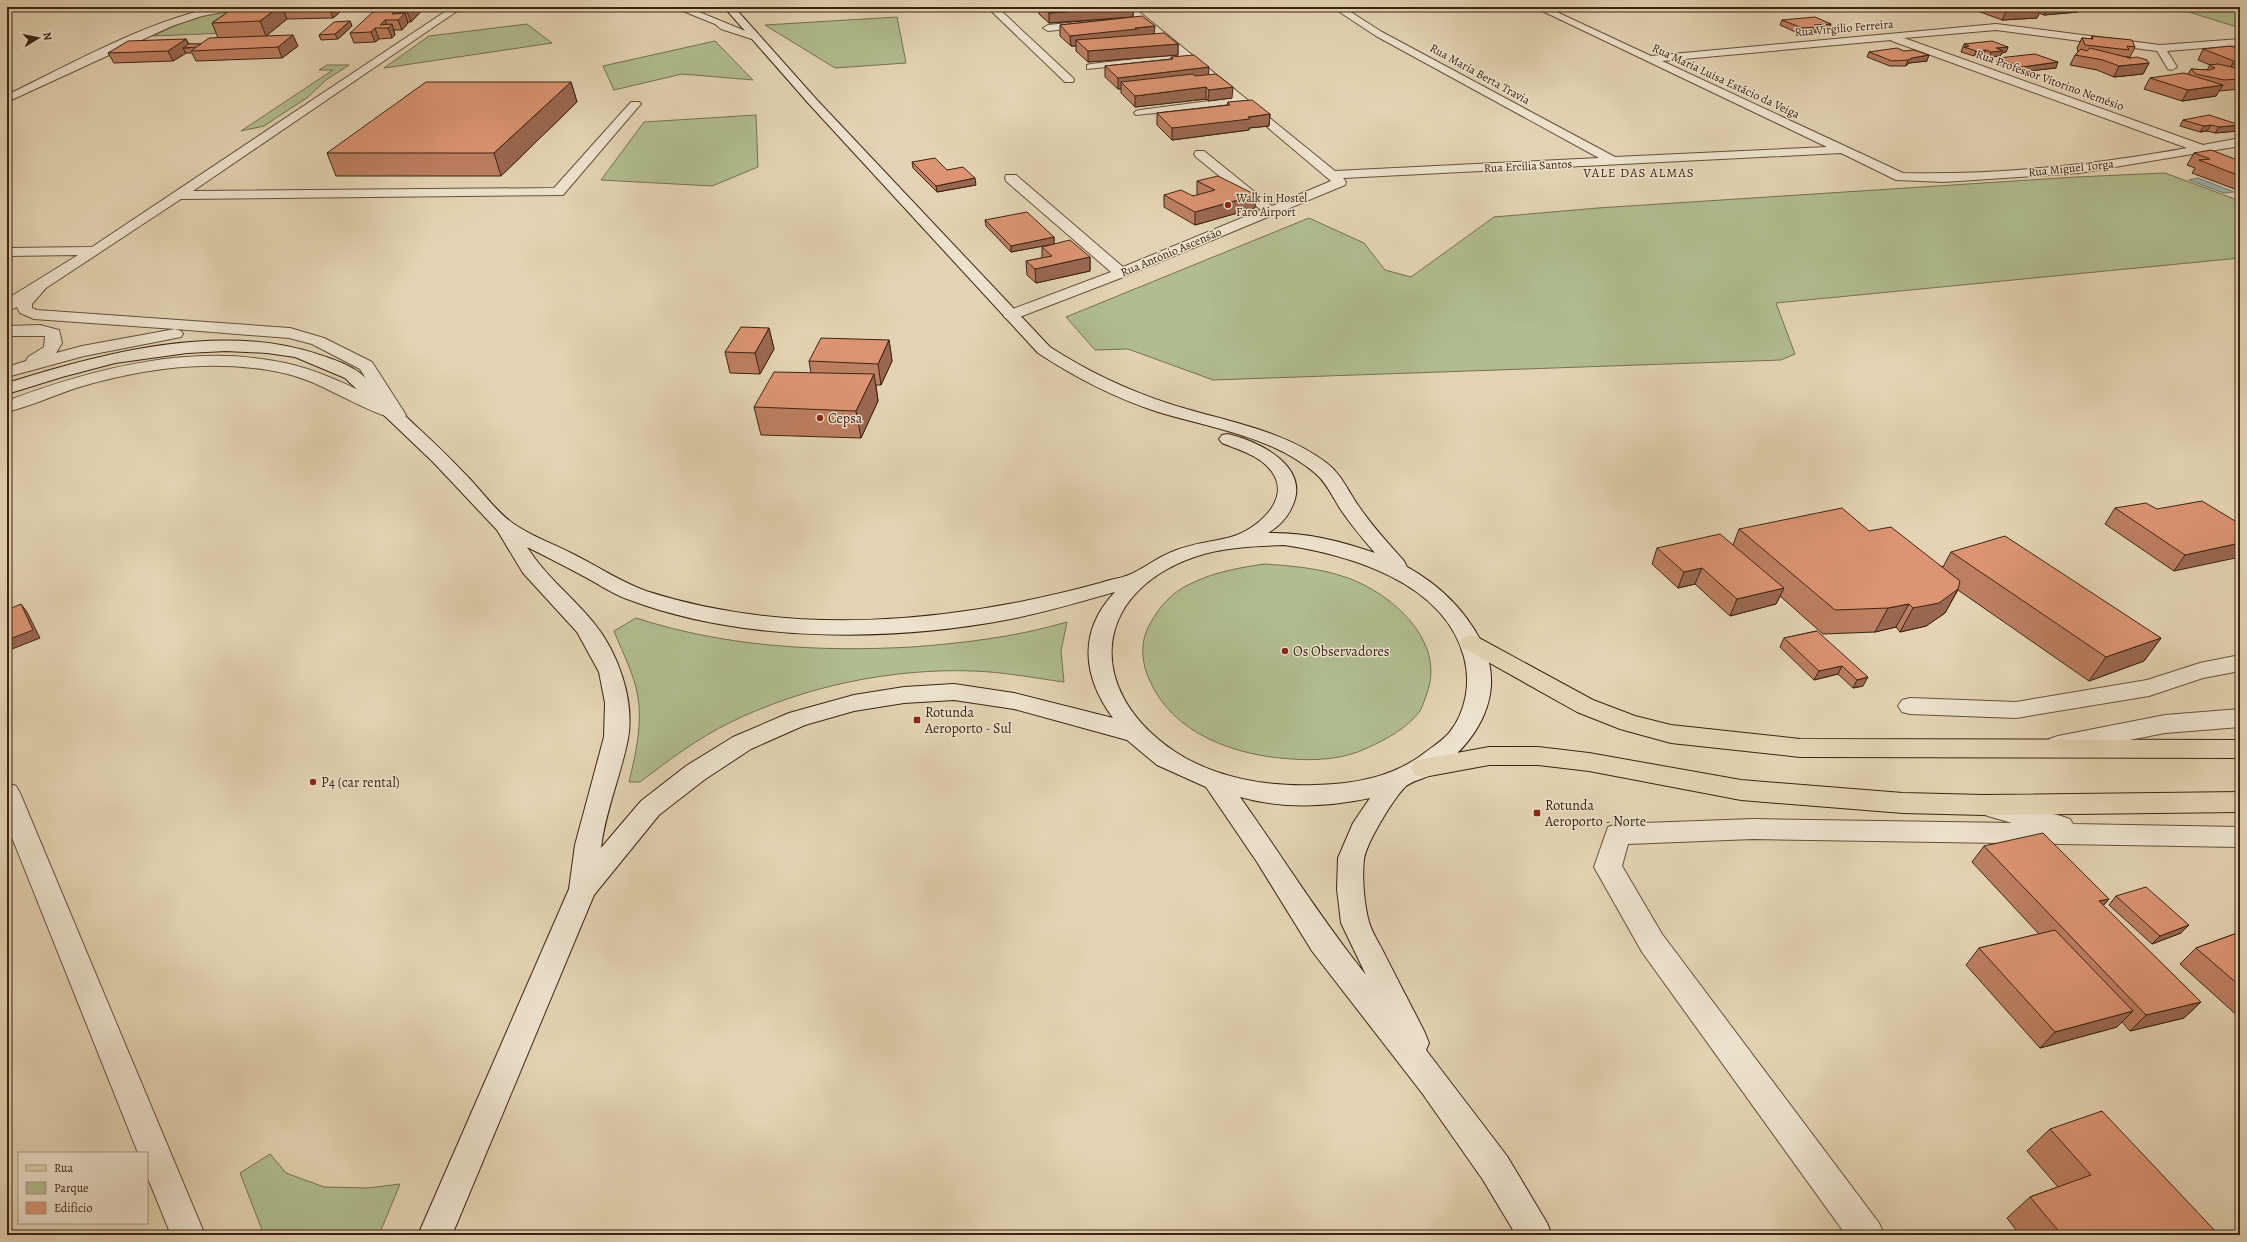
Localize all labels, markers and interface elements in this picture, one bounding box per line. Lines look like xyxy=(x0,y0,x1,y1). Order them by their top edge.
street label: Rua Virgílio Ferreira xyxy=(1794,16,1895,40)
north arrow xyxy=(18,18,58,58)
text: N xyxy=(39,31,55,42)
street label: Rua Maria Berta Travia xyxy=(1427,40,1533,108)
street label: Rua Maria Luísa Estácio da Veiga xyxy=(1650,40,1803,122)
street label: Rua Professor Vitorino Nemésio xyxy=(1974,46,2126,114)
street label: Rua Ercília Santos xyxy=(1483,156,1573,176)
street label: Rua Miguel Torga xyxy=(2027,156,2115,180)
district label: VALE DAS ALMAS xyxy=(1582,164,1695,181)
place label: Walk in Hostel Faro Airport xyxy=(1235,190,1307,220)
marker: Walk in Hostel Faro Airport xyxy=(1223,200,1233,210)
street label: Rua António Ascensão xyxy=(1118,224,1224,280)
place label: Cepsa xyxy=(828,409,863,428)
marker: Cepsa xyxy=(815,413,825,423)
place label: Os Observadores xyxy=(1293,642,1390,661)
marker: Os Observadores xyxy=(1280,646,1290,656)
place label: Rotunda Aeroporto - Sul xyxy=(924,703,1012,738)
marker: Rotunda Aeroporto - Sul xyxy=(912,715,922,725)
place label: P4 (car rental) xyxy=(321,773,400,792)
marker: P4 (car rental) xyxy=(308,777,318,787)
place label: Rotunda Aeroporto - Norte xyxy=(1544,796,1646,831)
marker: Rotunda Aeroporto - Norte xyxy=(1532,808,1542,818)
legend xyxy=(18,1152,148,1224)
text: Rua xyxy=(54,1160,73,1176)
text: Parque xyxy=(54,1180,89,1196)
text: Edifício xyxy=(54,1200,92,1216)

